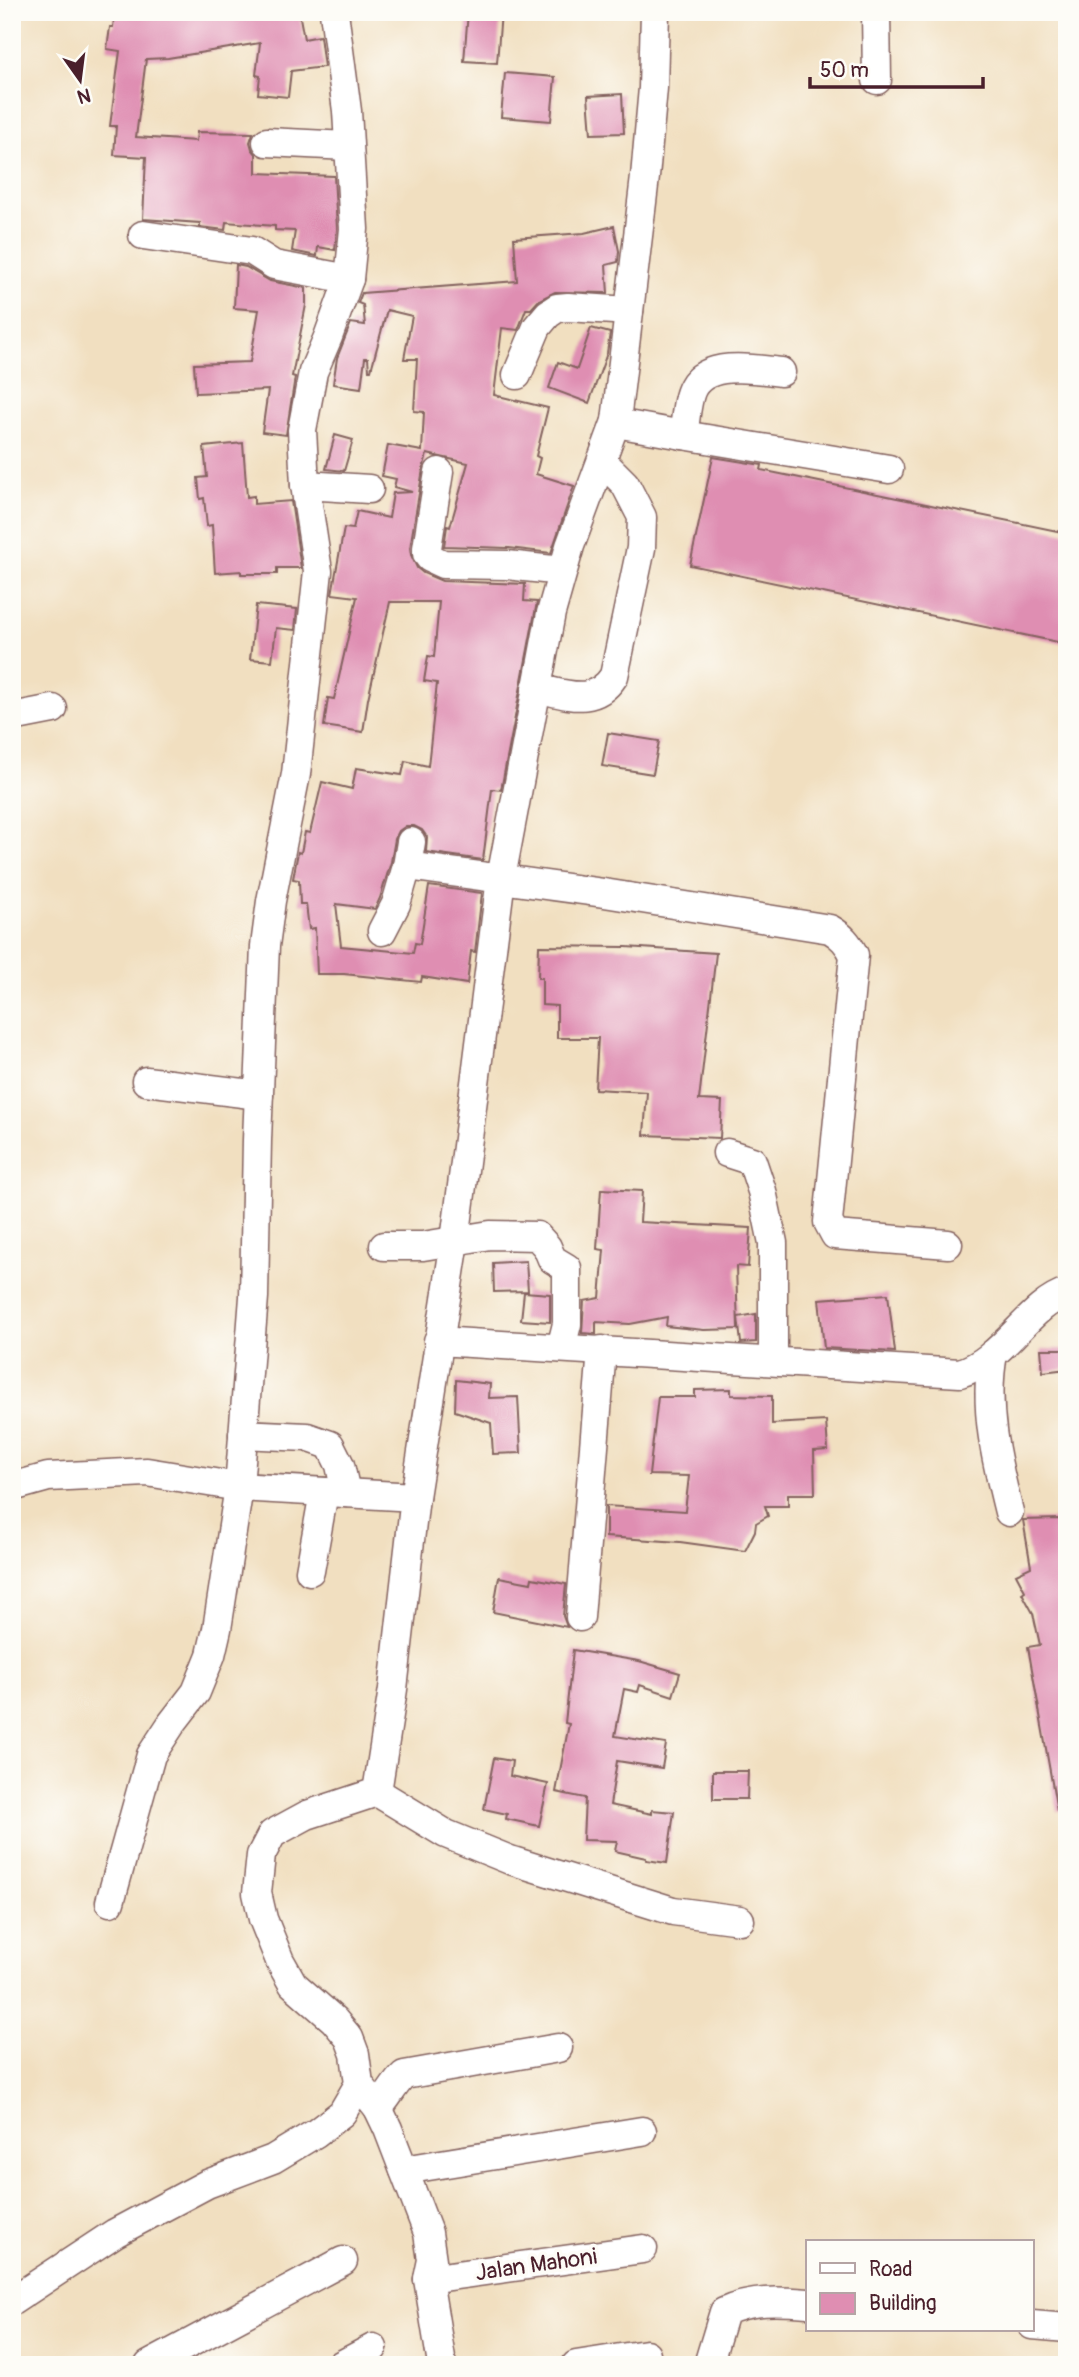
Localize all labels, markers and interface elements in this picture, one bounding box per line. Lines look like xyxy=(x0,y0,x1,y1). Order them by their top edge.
north arrow xyxy=(46,46,116,116)
scale bar xyxy=(810,46,983,90)
text: 50 m xyxy=(820,57,869,84)
text: N xyxy=(75,82,93,109)
legend xyxy=(806,2240,1034,2332)
street label: Jalan Mahoni xyxy=(473,2242,599,2287)
text: Road xyxy=(869,2256,913,2283)
text: Building xyxy=(869,2290,936,2317)

